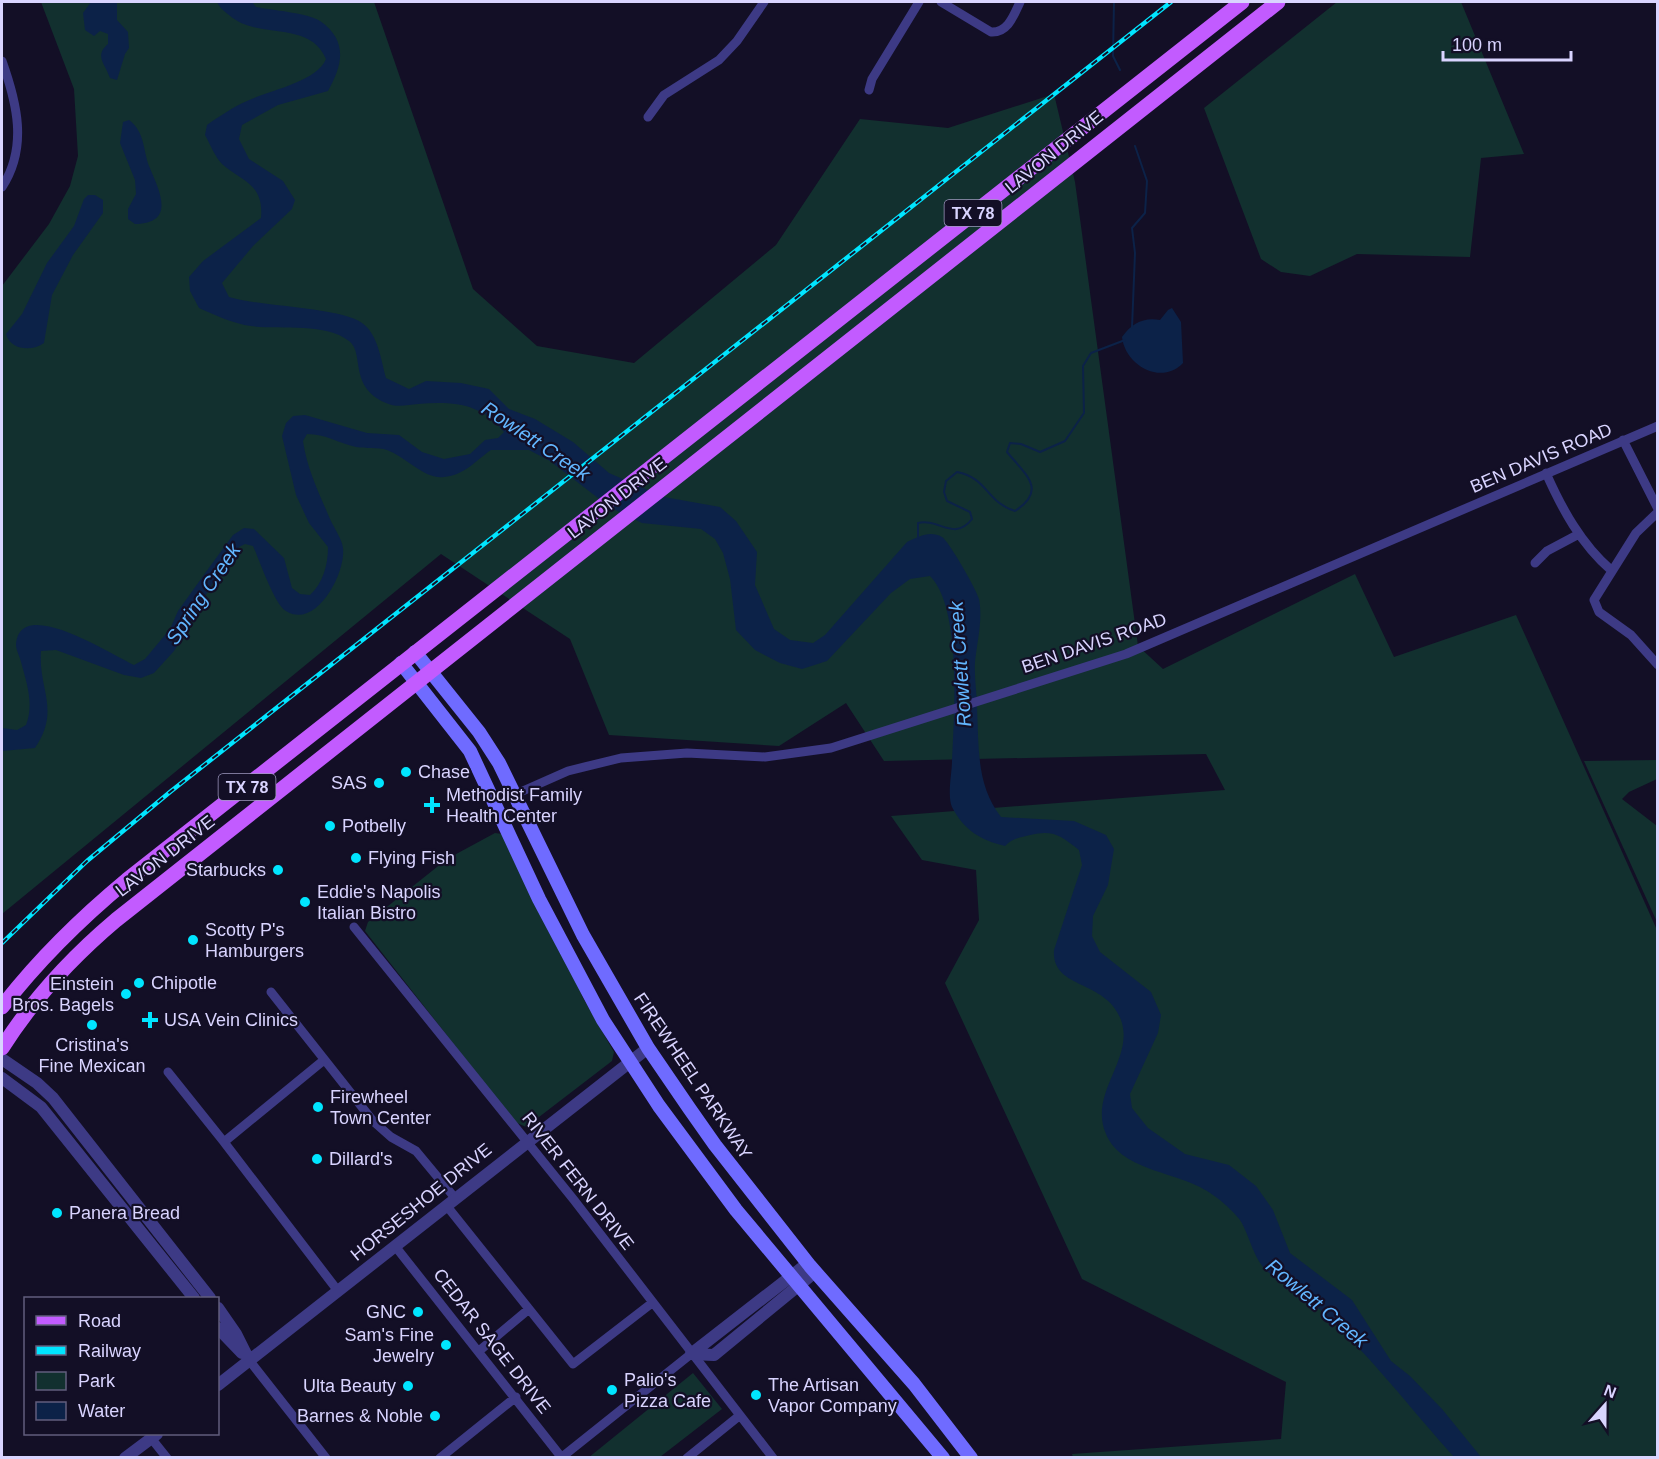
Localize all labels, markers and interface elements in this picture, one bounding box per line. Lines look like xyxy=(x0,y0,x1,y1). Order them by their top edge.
scale bar xyxy=(1443,24,1570,62)
text: 100 m xyxy=(1452,35,1502,55)
street label: LAVON DRIVE xyxy=(1001,107,1107,197)
road number: TX 78 xyxy=(944,200,1002,226)
water label: Rowlett Creek xyxy=(478,397,595,486)
street label: BEN DAVIS ROAD xyxy=(1467,419,1615,497)
street label: LAVON DRIVE xyxy=(564,453,670,543)
water label: Spring Creek xyxy=(161,539,245,649)
water label: Rowlett Creek xyxy=(945,600,975,727)
street label: BEN DAVIS ROAD xyxy=(1019,609,1169,677)
place label: Chase xyxy=(418,762,470,782)
marker: Chase xyxy=(399,765,413,779)
place label: SAS xyxy=(331,773,367,793)
road number: TX 78 xyxy=(218,774,276,800)
marker: SAS xyxy=(372,776,386,790)
place label: Methodist Family Health Center xyxy=(446,785,582,826)
marker: Methodist Family Health Center xyxy=(423,796,441,814)
street label: LAVON DRIVE xyxy=(112,811,218,901)
place label: Potbelly xyxy=(342,816,406,836)
marker: Potbelly xyxy=(323,819,337,833)
place label: Flying Fish xyxy=(368,848,455,868)
marker: Flying Fish xyxy=(349,851,363,865)
place label: Starbucks xyxy=(186,860,266,880)
marker: Starbucks xyxy=(271,863,285,877)
place label: Eddie's Napolis Italian Bistro xyxy=(317,882,441,923)
marker: Eddie's Napolis Italian Bistro xyxy=(298,895,312,909)
place label: Scotty P's Hamburgers xyxy=(205,920,304,961)
marker: Scotty P's Hamburgers xyxy=(186,933,200,947)
place label: Chipotle xyxy=(151,973,217,993)
place label: Einstein Bros. Bagels xyxy=(12,974,114,1015)
marker: Chipotle xyxy=(132,976,146,990)
marker: Einstein Bros. Bagels xyxy=(119,987,133,1001)
street label: FIREWHEEL PARKWAY xyxy=(630,989,756,1163)
place label: USA Vein Clinics xyxy=(164,1010,298,1030)
marker: USA Vein Clinics xyxy=(141,1011,159,1029)
marker: Cristina's Fine Mexican xyxy=(85,1018,99,1032)
place label: Cristina's Fine Mexican xyxy=(38,1035,146,1076)
place label: Firewheel Town Center xyxy=(330,1087,431,1128)
marker: Firewheel Town Center xyxy=(311,1100,325,1114)
street label: RIVER FERN DRIVE xyxy=(518,1108,638,1254)
street label: HORSESHOE DRIVE xyxy=(347,1139,495,1265)
place label: Dillard's xyxy=(329,1149,392,1169)
marker: Dillard's xyxy=(310,1152,324,1166)
place label: Panera Bread xyxy=(69,1203,180,1223)
marker: Panera Bread xyxy=(50,1206,64,1220)
water label: Rowlett Creek xyxy=(1262,1254,1373,1352)
street label: CEDAR SAGE DRIVE xyxy=(429,1265,555,1417)
legend xyxy=(24,1297,219,1435)
place label: GNC xyxy=(366,1302,406,1322)
marker: GNC xyxy=(411,1305,425,1319)
text: Road xyxy=(78,1311,121,1331)
place label: Sam's Fine Jewelry xyxy=(345,1325,434,1366)
marker: Sam's Fine Jewelry xyxy=(439,1338,453,1352)
text: Railway xyxy=(78,1341,141,1361)
place label: Palio's Pizza Cafe xyxy=(624,1370,711,1411)
text: Park xyxy=(78,1371,116,1391)
place label: The Artisan Vapor Company xyxy=(768,1375,897,1416)
north arrow xyxy=(1575,1375,1635,1435)
place label: Ulta Beauty xyxy=(303,1376,396,1396)
marker: Ulta Beauty xyxy=(401,1379,415,1393)
text: N xyxy=(1602,1381,1619,1401)
marker: Palio's Pizza Cafe xyxy=(605,1383,619,1397)
marker: The Artisan Vapor Company xyxy=(749,1388,763,1402)
text: Water xyxy=(78,1401,125,1421)
place label: Barnes & Noble xyxy=(297,1406,423,1426)
marker: Barnes & Noble xyxy=(428,1409,442,1423)

